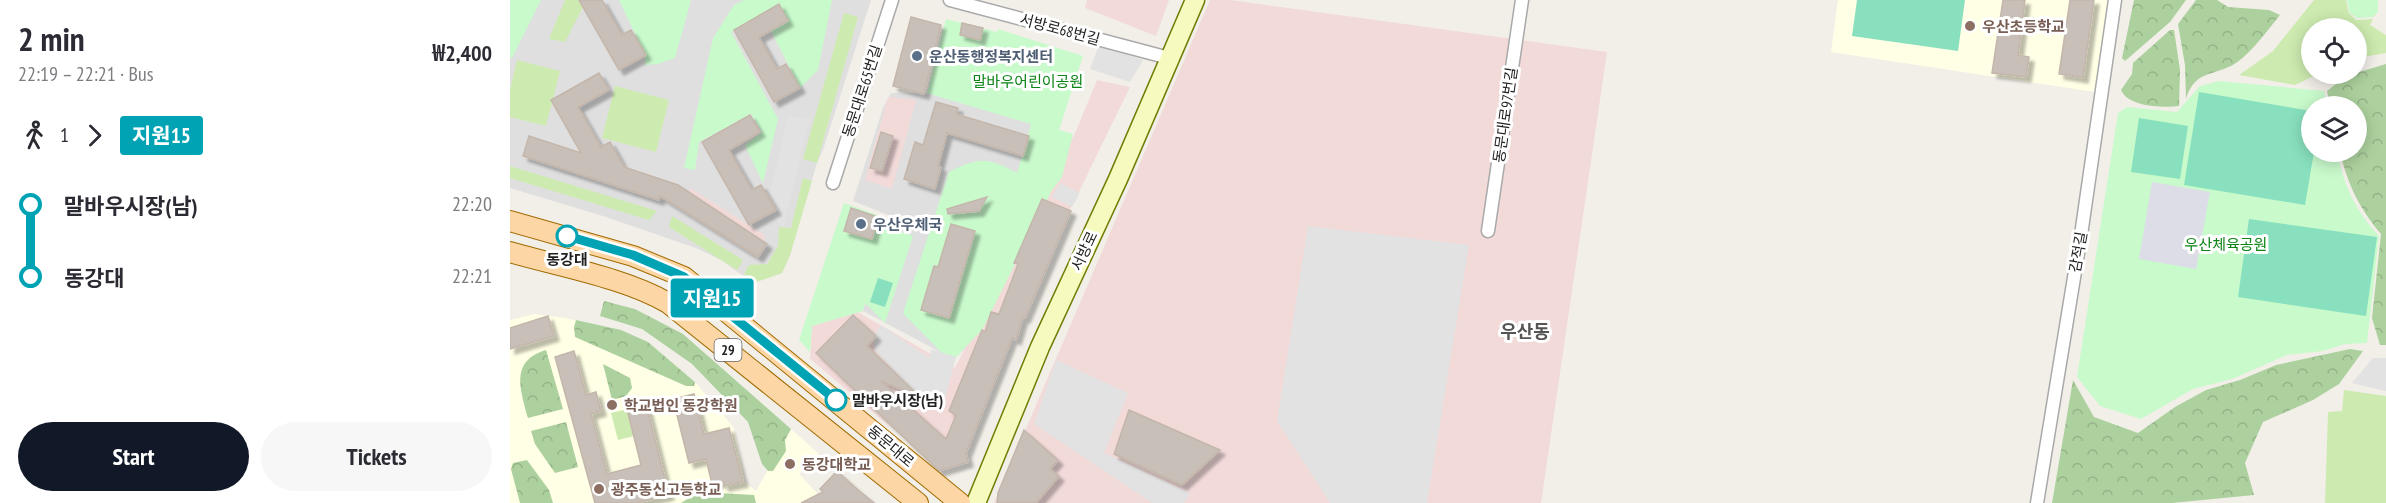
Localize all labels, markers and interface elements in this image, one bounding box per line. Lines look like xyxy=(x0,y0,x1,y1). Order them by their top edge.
street label: 서방로68번길 xyxy=(1018,9,1102,49)
text: 2 min xyxy=(18,17,85,60)
place label: 우산초등학교 xyxy=(1982,17,2065,36)
map controls xyxy=(2301,18,2367,162)
button: locate xyxy=(2301,18,2367,84)
marker: 우산초등학교 xyxy=(1963,19,1977,33)
text: ₩2,400 xyxy=(432,39,492,67)
street label: 동문대로65번길 xyxy=(838,42,886,140)
place label: 운산동행정복지센터 xyxy=(929,47,1053,66)
marker: 운산동행정복지센터 xyxy=(910,49,924,63)
text: 22:19 – 22:21 · Bus xyxy=(18,61,153,87)
street label: 동문대로97번길 xyxy=(1489,66,1521,164)
park label: 말바우어린이공원 xyxy=(973,72,1083,91)
button: layers xyxy=(2301,96,2367,162)
icon: walk xyxy=(18,119,51,152)
icon: forward xyxy=(78,119,111,152)
text: 1 xyxy=(60,122,69,148)
text: 지원15 xyxy=(132,122,191,149)
text: 22:20 xyxy=(452,191,492,217)
text: 말바우시장(남) xyxy=(64,192,198,220)
place label: 우산우체국 xyxy=(873,215,942,234)
marker: 우산우체국 xyxy=(854,217,868,231)
marker: 동강대 xyxy=(556,225,578,247)
street label: 서방로 xyxy=(1067,228,1101,274)
street label: 감적길 xyxy=(2065,230,2091,274)
park label: 우산체육공원 xyxy=(2185,235,2267,254)
place label: 동강대 xyxy=(546,250,588,269)
text: 22:21 xyxy=(452,263,492,289)
text: 동강대 xyxy=(64,264,125,292)
line badge: 지원15 xyxy=(670,278,754,318)
text: 지원15 xyxy=(683,285,741,312)
district label: 우산동 xyxy=(1500,320,1550,343)
road number: 29 xyxy=(714,339,742,361)
marker: 말바우시장(남) xyxy=(825,389,847,411)
place label: 말바우시장(남) xyxy=(852,391,943,410)
place label: 학교법인 동강학원 xyxy=(624,396,737,415)
marker: 학교법인 동강학원 xyxy=(605,398,619,412)
street label: 동문대로 xyxy=(864,421,918,471)
button: Start xyxy=(18,422,249,491)
button: Tickets xyxy=(261,422,492,491)
place label: 동강대학교 xyxy=(802,455,871,474)
marker: 동강대학교 xyxy=(783,457,797,471)
place label: 광주동신고등학교 xyxy=(611,480,722,499)
marker: 광주동신고등학교 xyxy=(592,482,606,496)

